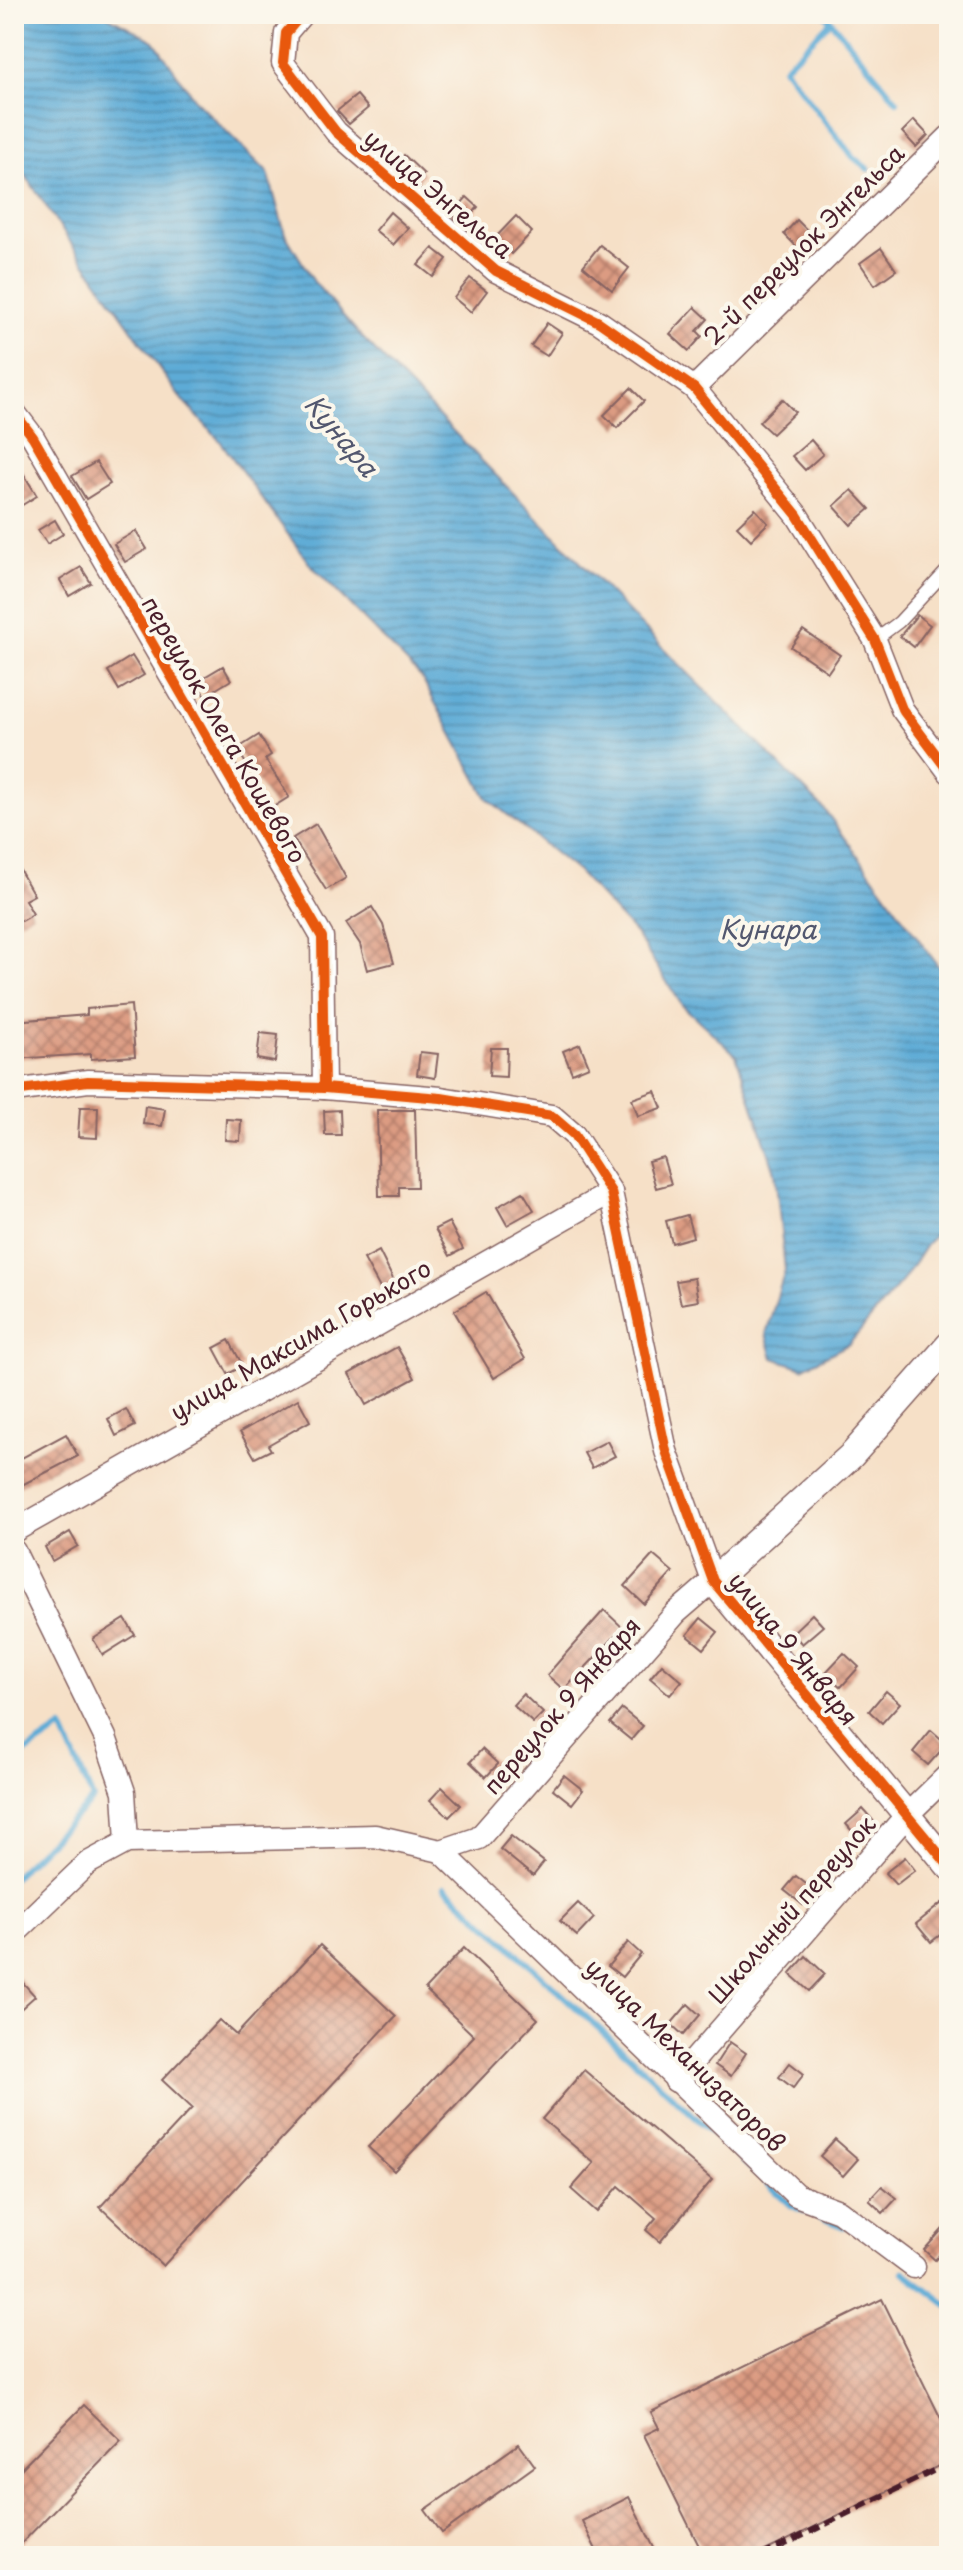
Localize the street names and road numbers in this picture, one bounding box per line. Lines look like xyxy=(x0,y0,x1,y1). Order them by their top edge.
street label: улица Энгельса xyxy=(357,120,521,266)
street label: 2-й переулок Энгельса xyxy=(694,135,912,353)
street label: переулок Олега Кошевого xyxy=(134,589,316,869)
street label: улица Максима Горького xyxy=(163,1249,437,1429)
street label: улица 9 Января xyxy=(721,1563,867,1733)
street label: переулок 9 Января xyxy=(474,1608,648,1802)
street label: Школьный переулок xyxy=(699,1806,884,2011)
street label: улица Механизаторов xyxy=(578,1949,794,2159)

